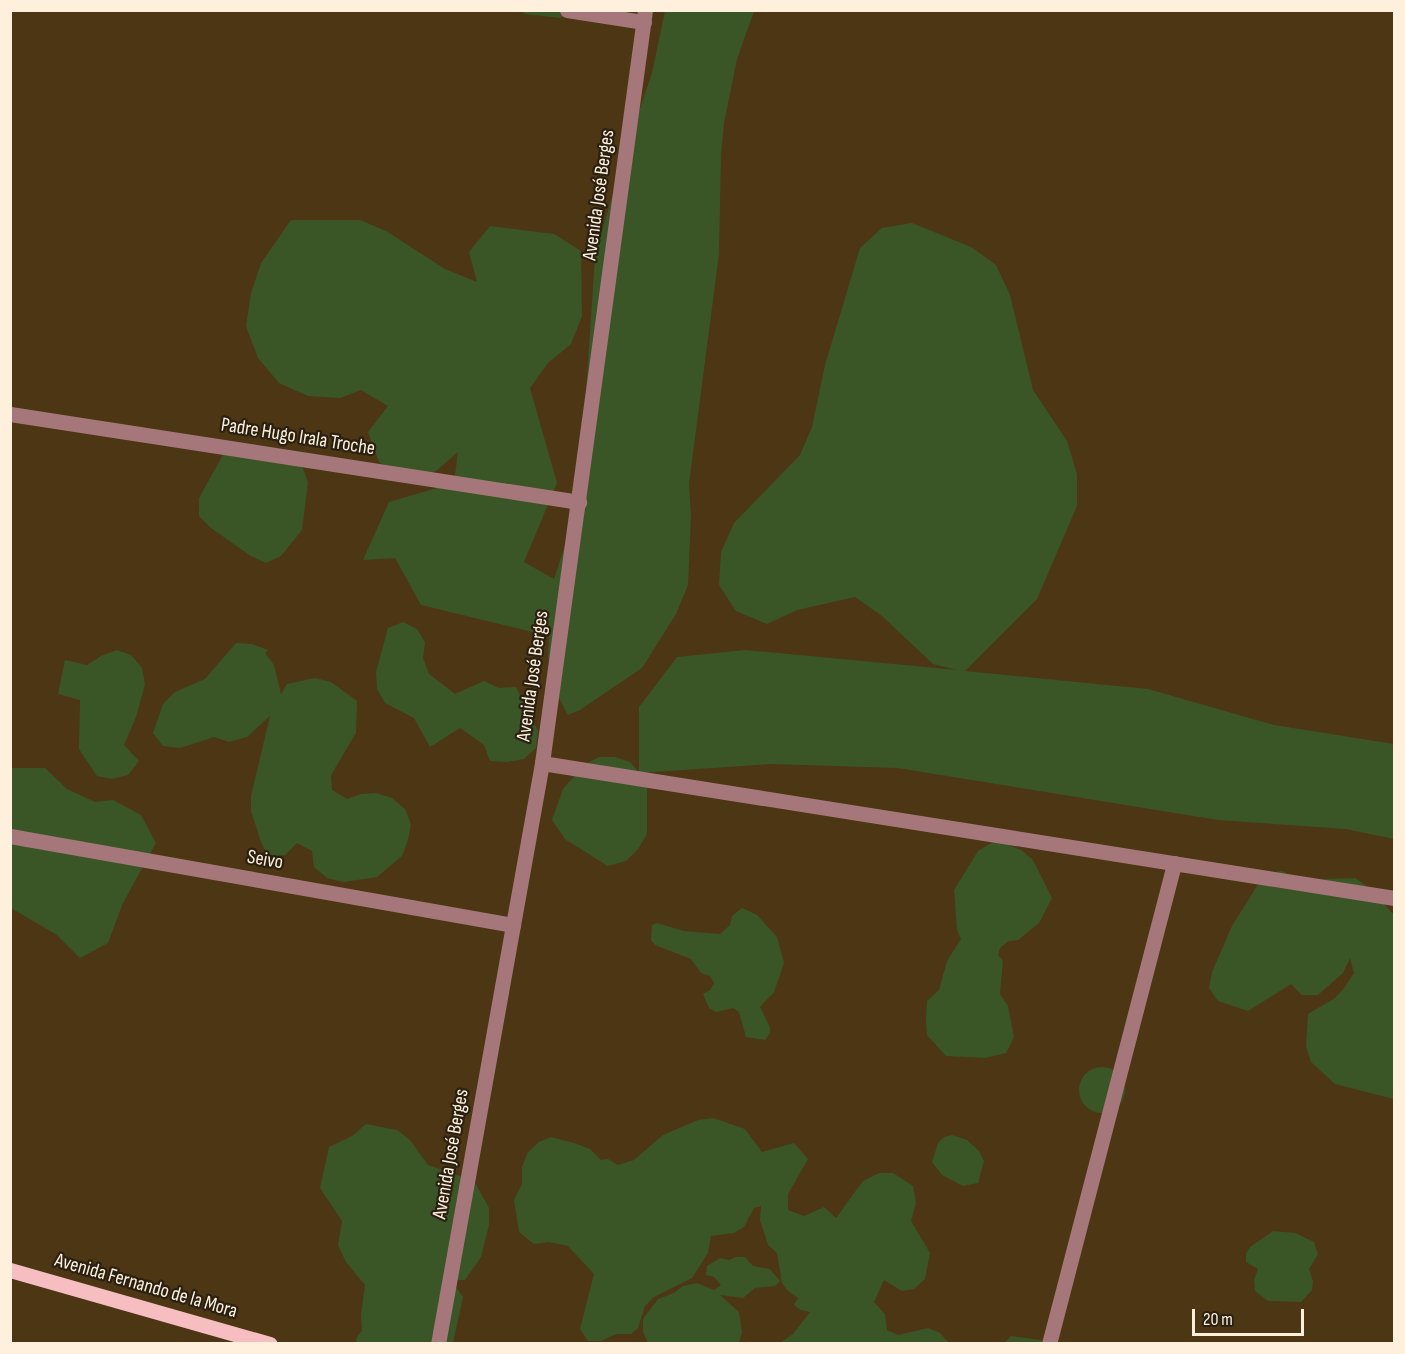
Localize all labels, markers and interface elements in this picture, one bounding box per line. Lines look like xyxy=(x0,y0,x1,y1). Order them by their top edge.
street label: Avenida José Berges xyxy=(578,128,620,262)
street label: Padre Hugo Irala Troche xyxy=(219,413,377,461)
street label: Avenida José Berges xyxy=(512,609,554,743)
street label: Seivo xyxy=(245,845,285,875)
street label: Avenida José Berges xyxy=(428,1087,474,1221)
street label: Avenida Fernando de la Mora xyxy=(52,1248,240,1324)
scale bar xyxy=(1195,1297,1308,1335)
text: 20 m xyxy=(1203,1309,1233,1330)

